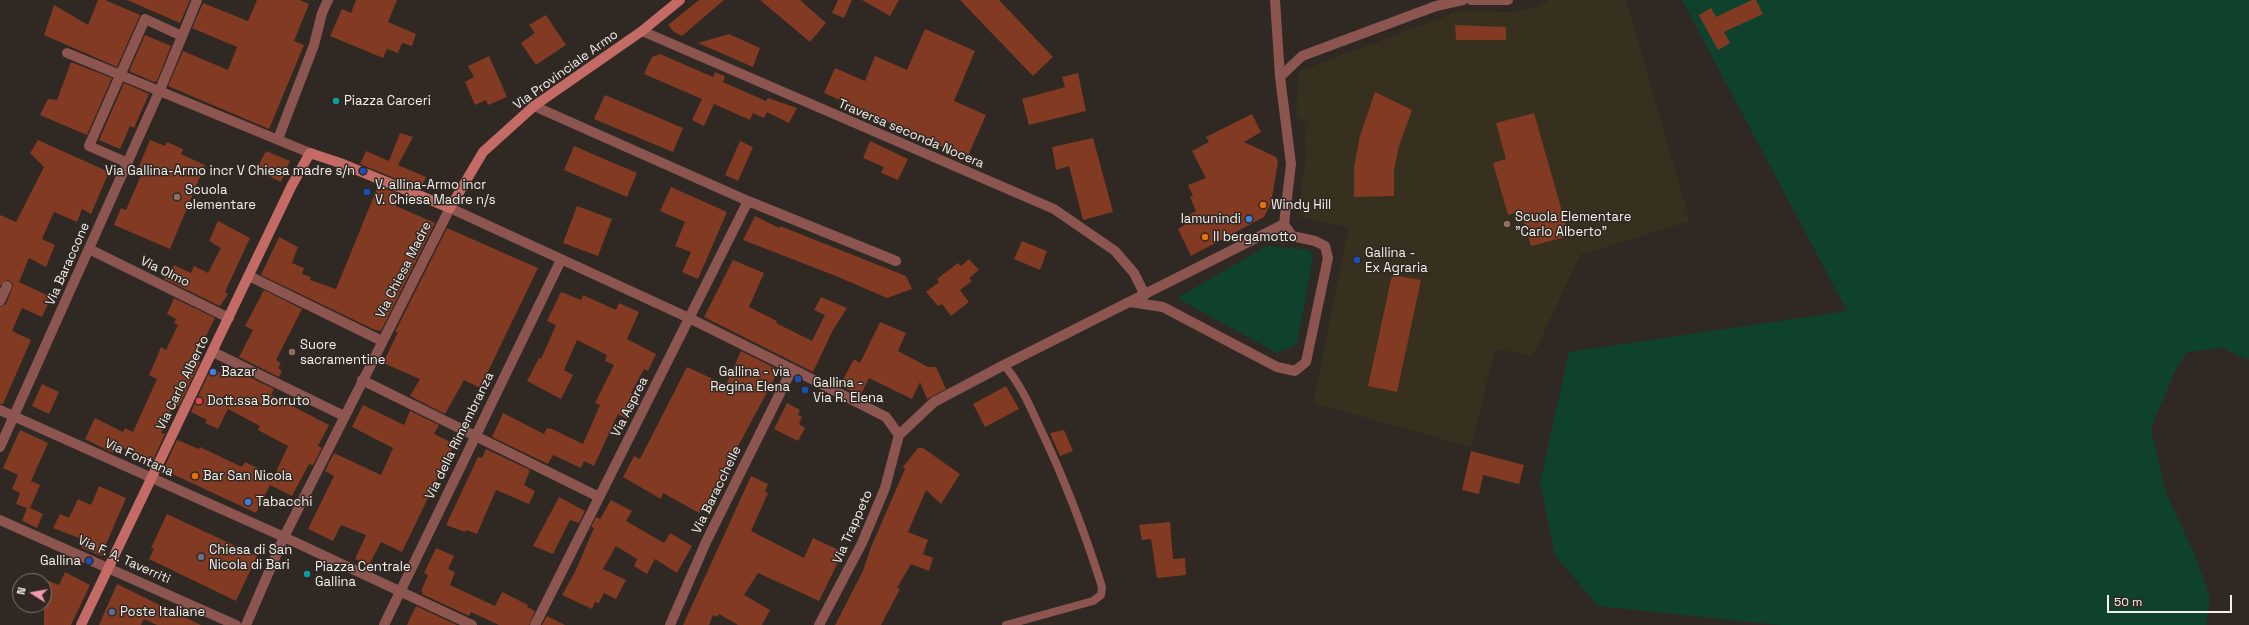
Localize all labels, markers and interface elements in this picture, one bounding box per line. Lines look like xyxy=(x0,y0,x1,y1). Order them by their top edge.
street label: Via Provinciale Armo xyxy=(511,27,621,113)
place label: Piazza Carceri xyxy=(344,93,431,109)
marker: Piazza Carceri xyxy=(331,96,341,106)
street label: Traversa seconda Nocera xyxy=(836,96,986,172)
place label: Via Gallina-Armo incr V Chiesa madre s/n xyxy=(105,163,355,179)
marker: Via Gallina-Armo incr V Chiesa madre s/n xyxy=(358,166,368,176)
place label: V. allina-Armo incr V. Chiesa Madre n/s xyxy=(375,177,496,208)
place label: Scuola elementare xyxy=(185,182,256,213)
marker: V. allina-Armo incr V. Chiesa Madre n/s xyxy=(362,187,372,197)
marker: Scuola elementare xyxy=(172,192,182,202)
place label: Windy Hill xyxy=(1271,197,1331,213)
marker: Windy Hill xyxy=(1258,200,1268,210)
place label: Scuola Elementare "Carlo Alberto" xyxy=(1515,209,1631,240)
place label: Iamunindi xyxy=(1181,211,1241,227)
marker: Iamunindi xyxy=(1244,214,1254,224)
street label: Via Chiesa Madre xyxy=(373,219,435,321)
marker: Scuola Elementare "Carlo Alberto" xyxy=(1502,219,1512,229)
street label: Via Baraccone xyxy=(43,220,93,308)
place label: Il bergamotto xyxy=(1213,229,1297,245)
marker: Il bergamotto xyxy=(1200,232,1210,242)
place label: Gallina - Ex Agraria xyxy=(1365,245,1428,276)
street label: Via Olmo xyxy=(138,253,192,291)
marker: Gallina - Ex Agraria xyxy=(1352,255,1362,265)
street label: Via Carlo Alberto xyxy=(153,333,213,433)
place label: Suore sacramentine xyxy=(300,337,386,368)
marker: Suore sacramentine xyxy=(287,347,297,357)
place label: Bazar xyxy=(221,364,256,380)
place label: Gallina - via Regina Elena xyxy=(710,364,790,395)
marker: Bazar xyxy=(208,367,218,377)
street label: Via della Rimembranza xyxy=(422,370,498,502)
street label: Via Asprea xyxy=(608,374,652,440)
marker: Gallina - via Regina Elena xyxy=(793,374,803,384)
place label: Gallina - Via R. Elena xyxy=(813,375,884,406)
marker: Gallina - Via R. Elena xyxy=(800,385,810,395)
place label: Dott.ssa Borruto xyxy=(207,393,310,409)
marker: Dott.ssa Borruto xyxy=(194,396,204,406)
street label: Via Fontana xyxy=(102,436,176,480)
street label: Via Baracchelle xyxy=(689,444,745,536)
place label: Bar San Nicola xyxy=(203,468,292,484)
marker: Bar San Nicola xyxy=(190,471,200,481)
street label: Via Trappeto xyxy=(830,488,876,566)
place label: Tabacchi xyxy=(256,494,312,510)
marker: Tabacchi xyxy=(243,497,253,507)
street label: Via F. A. Taverriti xyxy=(75,533,173,587)
place label: Chiesa di San Nicola di Bari xyxy=(209,542,292,573)
marker: Chiesa di San Nicola di Bari xyxy=(196,552,206,562)
place label: Gallina xyxy=(40,553,81,569)
marker: Gallina xyxy=(84,556,94,566)
place label: Piazza Centrale Gallina xyxy=(315,559,411,590)
marker: Piazza Centrale Gallina xyxy=(302,569,312,579)
north arrow xyxy=(12,573,52,613)
text: N xyxy=(14,586,29,596)
scale bar xyxy=(2109,587,2234,613)
text: 50 m xyxy=(2114,594,2142,610)
place label: Poste Italiane xyxy=(120,604,205,620)
marker: Poste Italiane xyxy=(107,607,117,617)

